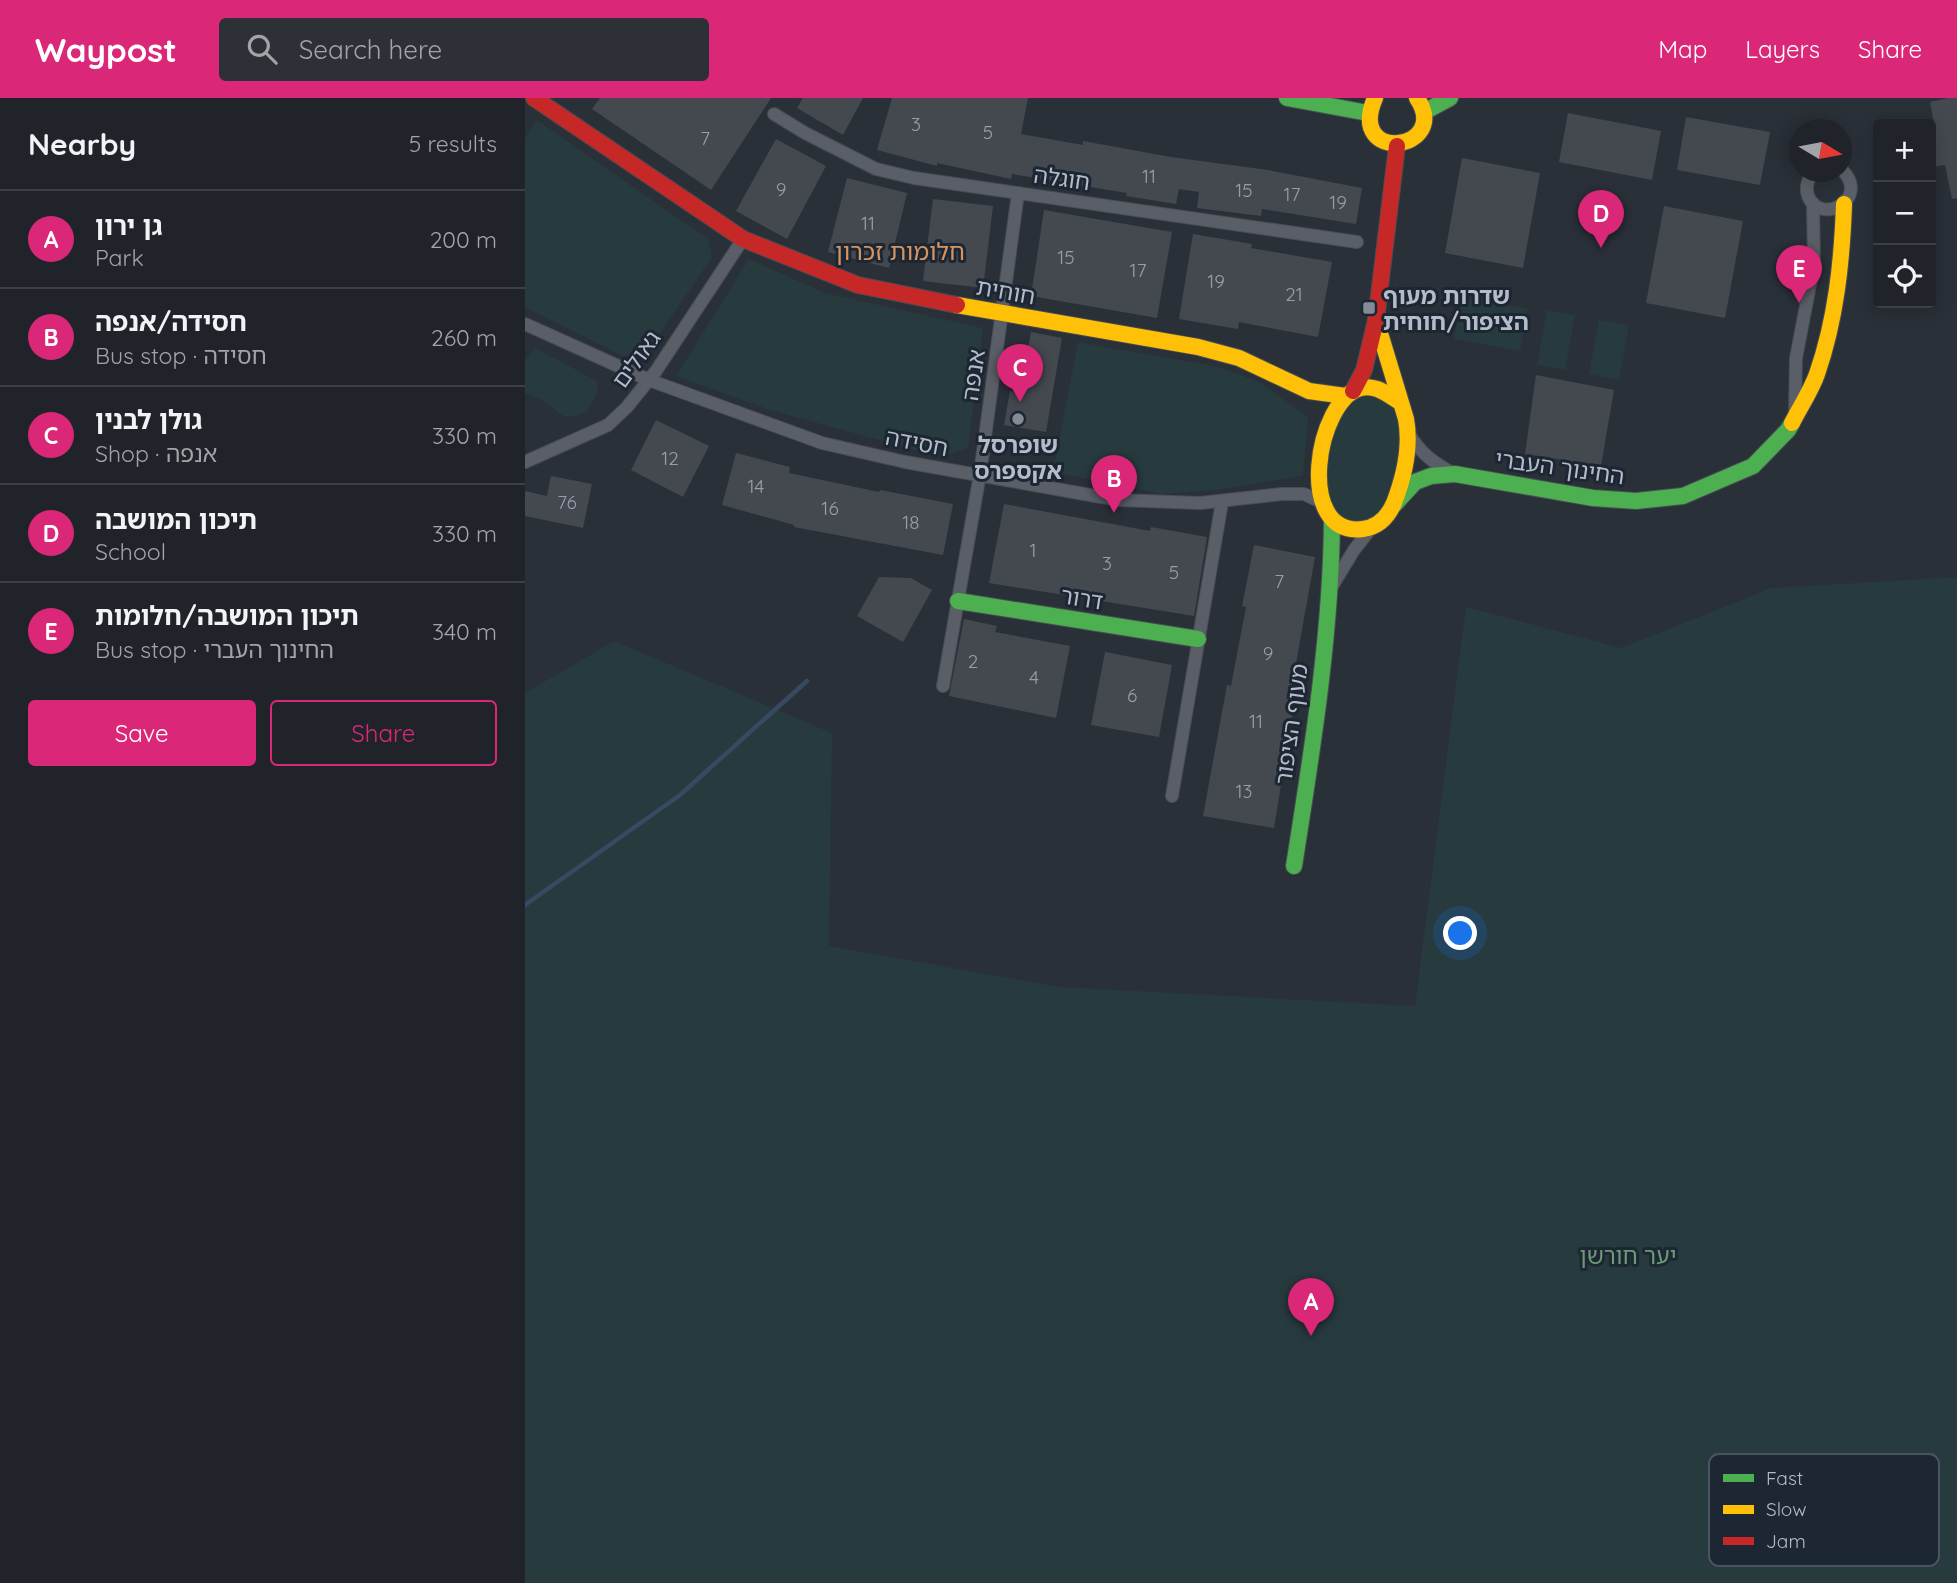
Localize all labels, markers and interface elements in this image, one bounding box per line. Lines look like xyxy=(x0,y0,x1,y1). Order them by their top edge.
search box xyxy=(219,18,709,81)
text: Waypost xyxy=(35,29,177,70)
icon: search xyxy=(243,30,281,68)
text: Search here xyxy=(299,33,442,66)
text: Map xyxy=(1658,34,1707,64)
text: Layers xyxy=(1745,34,1820,64)
text: Share xyxy=(1858,34,1922,64)
house number: 3 xyxy=(911,112,921,136)
north arrow xyxy=(1789,119,1852,182)
map controls xyxy=(1873,119,1936,308)
button: + xyxy=(1873,119,1936,182)
house number: 5 xyxy=(983,120,993,144)
text: Nearby xyxy=(28,125,136,163)
house number: 7 xyxy=(700,126,710,150)
text: 5 results xyxy=(409,129,497,158)
street label: חוגלה xyxy=(1032,160,1092,196)
house number: 11 xyxy=(1142,164,1156,188)
house number: 9 xyxy=(776,177,786,201)
house number: 15 xyxy=(1235,178,1253,202)
house number: 17 xyxy=(1284,182,1301,206)
button: − xyxy=(1873,182,1936,245)
house number: 19 xyxy=(1329,190,1347,214)
pin: D xyxy=(1578,190,1624,248)
text: גן ירון xyxy=(95,209,162,242)
house number: 11 xyxy=(861,211,875,235)
text: A xyxy=(44,225,58,254)
text: 200 m xyxy=(430,225,497,254)
district label: חלומות זכרון xyxy=(835,236,965,266)
text: Park xyxy=(95,243,144,272)
house number: 15 xyxy=(1057,245,1075,269)
pin: E xyxy=(1776,245,1822,303)
button: locate xyxy=(1873,245,1936,308)
house number: 17 xyxy=(1130,258,1147,282)
house number: 19 xyxy=(1207,269,1225,293)
street label: חוחית xyxy=(974,272,1038,310)
place label: שדרות מעוף הציפור/חוחית xyxy=(1383,281,1529,336)
house number: 21 xyxy=(1285,282,1303,306)
marker: שדרות מעוף הציפור/חוחית xyxy=(1361,300,1377,316)
text: חסידה/אנפה xyxy=(95,305,247,338)
text: B xyxy=(43,323,59,352)
text: 260 m xyxy=(431,323,497,352)
street label: גאולים xyxy=(605,324,667,393)
text: Bus stop · חסידה xyxy=(95,341,267,370)
pin: C xyxy=(997,344,1043,402)
street label: אנפה xyxy=(955,347,991,403)
text: גולן לבנין xyxy=(95,403,202,436)
marker: שופרסל אקספרס xyxy=(1010,411,1026,427)
text: C xyxy=(44,421,58,450)
text: 330 m xyxy=(432,421,497,450)
street label: חסידה xyxy=(883,422,951,462)
place label: שופרסל אקספרס xyxy=(974,430,1062,485)
text: Shop · אנפה xyxy=(95,439,217,468)
street label: החינוך העברי xyxy=(1493,444,1627,490)
house number: 12 xyxy=(661,446,679,470)
pin: B xyxy=(1091,455,1137,513)
house number: 14 xyxy=(748,474,764,498)
house number: 76 xyxy=(557,490,577,514)
house number: 16 xyxy=(821,496,839,520)
text: תיכון המושבה xyxy=(95,503,257,536)
house number: 18 xyxy=(902,510,920,534)
text: D xyxy=(43,519,59,548)
text: 330 m xyxy=(432,519,497,548)
text: School xyxy=(95,537,166,566)
house number: 1 xyxy=(1029,538,1037,562)
house number: 3 xyxy=(1102,551,1112,575)
house number: 5 xyxy=(1169,560,1179,584)
house number: 7 xyxy=(1274,569,1284,593)
street label: דרור xyxy=(1059,580,1105,616)
text: תיכון המושבה/חלומות xyxy=(95,599,359,632)
text: E xyxy=(44,617,58,646)
text: 340 m xyxy=(432,617,497,646)
text: Bus stop · החינוך העברי xyxy=(95,635,334,664)
house number: 9 xyxy=(1263,641,1273,665)
house number: 2 xyxy=(968,649,978,673)
street label: מעוף הציפור xyxy=(1268,662,1314,786)
house number: 4 xyxy=(1029,665,1039,689)
house number: 6 xyxy=(1127,683,1137,707)
button: Save xyxy=(28,700,256,766)
button: Share xyxy=(270,700,497,766)
house number: 11 xyxy=(1249,709,1263,733)
house number: 13 xyxy=(1236,779,1253,803)
your location xyxy=(1443,916,1477,950)
park label: יער חורשן xyxy=(1579,1241,1677,1270)
pin: A xyxy=(1288,1278,1334,1336)
legend xyxy=(1709,1454,1939,1566)
text: Fast xyxy=(1766,1466,1803,1490)
text: Slow xyxy=(1766,1497,1807,1521)
text: Jam xyxy=(1766,1529,1806,1553)

